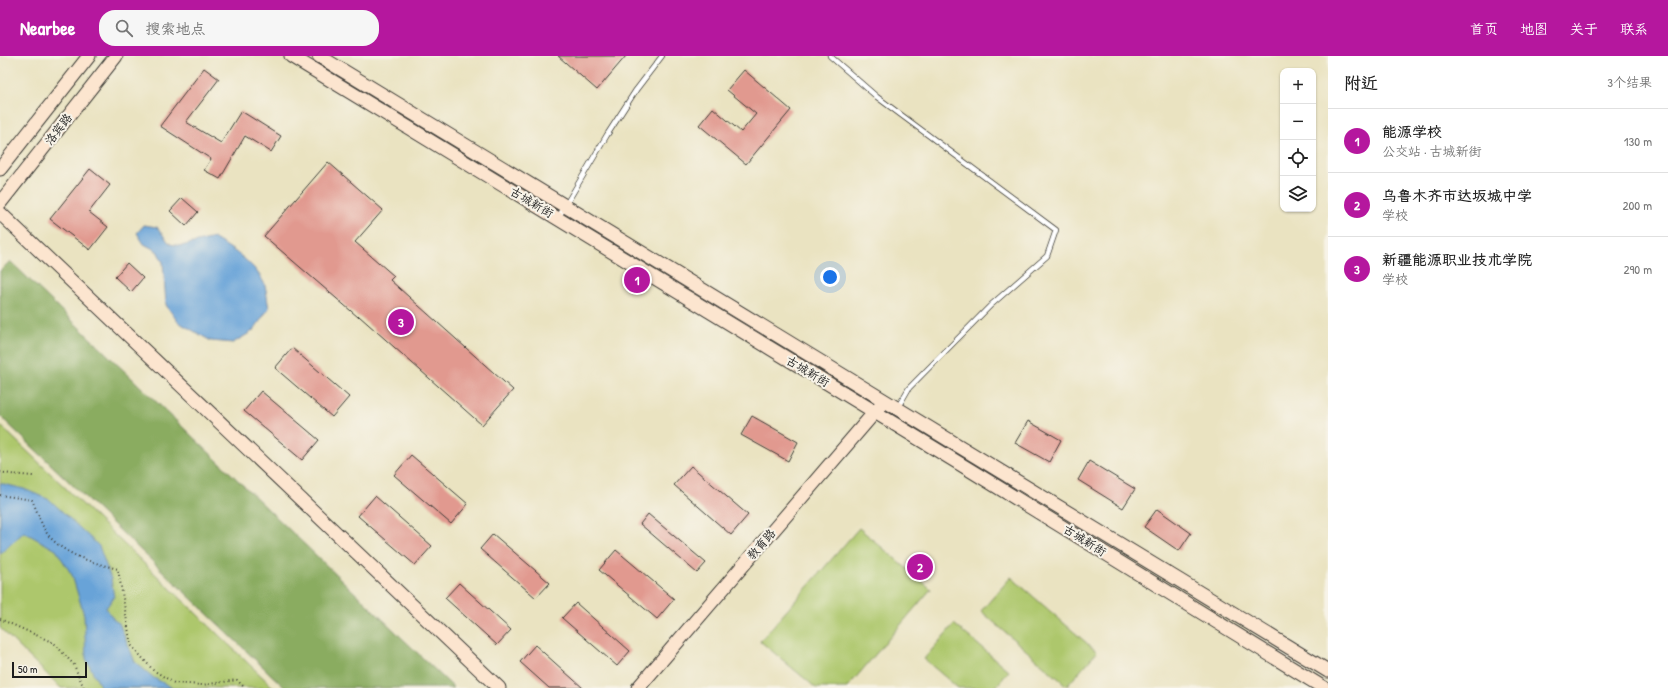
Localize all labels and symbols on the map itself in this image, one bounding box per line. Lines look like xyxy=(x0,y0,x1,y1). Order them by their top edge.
street label: 洛宾路 xyxy=(40,110,76,148)
street label: 古城新街 xyxy=(507,182,557,222)
pin: 1 xyxy=(624,265,650,295)
your location xyxy=(820,267,840,287)
pin: 3 xyxy=(388,307,414,337)
street label: 古城新街 xyxy=(783,351,833,391)
street label: 古城新街 xyxy=(1060,520,1110,560)
street label: 教育路 xyxy=(743,525,779,563)
pin: 2 xyxy=(907,552,933,582)
scale bar xyxy=(12,660,87,679)

